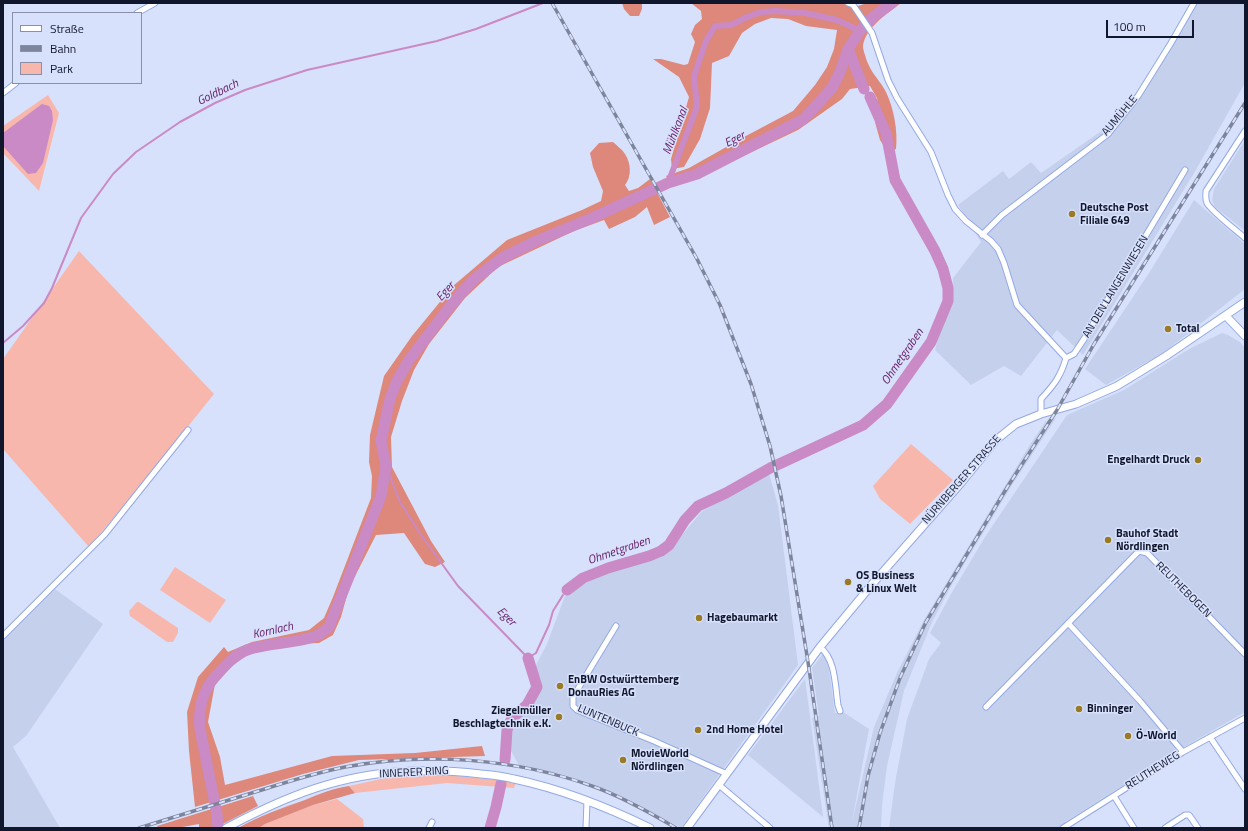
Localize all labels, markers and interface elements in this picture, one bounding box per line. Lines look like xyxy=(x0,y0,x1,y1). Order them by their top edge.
legend xyxy=(12,12,142,84)
scale bar xyxy=(1108,12,1196,38)
text: 100 m xyxy=(1113,17,1146,36)
text: Straße xyxy=(50,19,84,38)
text: Bahn xyxy=(50,39,76,58)
text: Park xyxy=(50,59,73,78)
water label: Goldbach xyxy=(195,77,241,109)
street label: AUMÜHLE xyxy=(1099,93,1141,139)
water label: Mühlkanal xyxy=(660,105,692,157)
water label: Eger xyxy=(722,129,748,151)
place label: Deutsche Post Filiale 649 xyxy=(1080,201,1148,227)
marker: Deutsche Post Filiale 649 xyxy=(1067,209,1077,219)
street label: AN DEN LANGENWIESEN xyxy=(1080,233,1152,341)
water label: Eger xyxy=(434,279,458,305)
place label: Total xyxy=(1176,322,1199,336)
marker: Total xyxy=(1163,324,1173,334)
water label: Ohmetgraben xyxy=(879,326,927,388)
street label: NÜRNBERGER STRASSE xyxy=(920,433,1004,527)
place label: Engelhardt Druck xyxy=(1107,453,1190,467)
marker: Engelhardt Druck xyxy=(1193,455,1203,465)
place label: Bauhof Stadt Nördlingen xyxy=(1116,527,1178,553)
water label: Ohmetgraben xyxy=(586,534,652,568)
marker: Bauhof Stadt Nördlingen xyxy=(1103,535,1113,545)
street label: REUTHEBOGEN xyxy=(1152,559,1214,621)
place label: OS Business & Linux Welt xyxy=(856,569,917,595)
marker: OS Business & Linux Welt xyxy=(843,577,853,587)
water label: Eger xyxy=(494,605,518,629)
place label: Hagebaumarkt xyxy=(707,611,778,625)
marker: Hagebaumarkt xyxy=(694,613,704,623)
water label: Kornlach xyxy=(251,620,295,642)
place label: EnBW Ostwürttemberg DonauRies AG xyxy=(568,673,679,699)
marker: EnBW Ostwürttemberg DonauRies AG xyxy=(555,681,565,691)
street label: LUNTENBUCK xyxy=(575,702,641,740)
place label: Binninger xyxy=(1087,702,1133,716)
place label: Ziegelmüller Beschlagtechnik e.K. xyxy=(453,704,551,730)
marker: Binninger xyxy=(1074,704,1084,714)
marker: Ziegelmüller Beschlagtechnik e.K. xyxy=(554,712,564,722)
place label: 2nd Home Hotel xyxy=(706,723,783,737)
marker: 2nd Home Hotel xyxy=(693,725,703,735)
place label: Ö-World xyxy=(1136,729,1176,743)
marker: Ö-World xyxy=(1123,731,1133,741)
place label: MovieWorld Nördlingen xyxy=(631,747,689,773)
street label: REUTHEWEG xyxy=(1123,749,1183,793)
marker: MovieWorld Nördlingen xyxy=(618,755,628,765)
street label: INNERER RING xyxy=(379,765,449,781)

